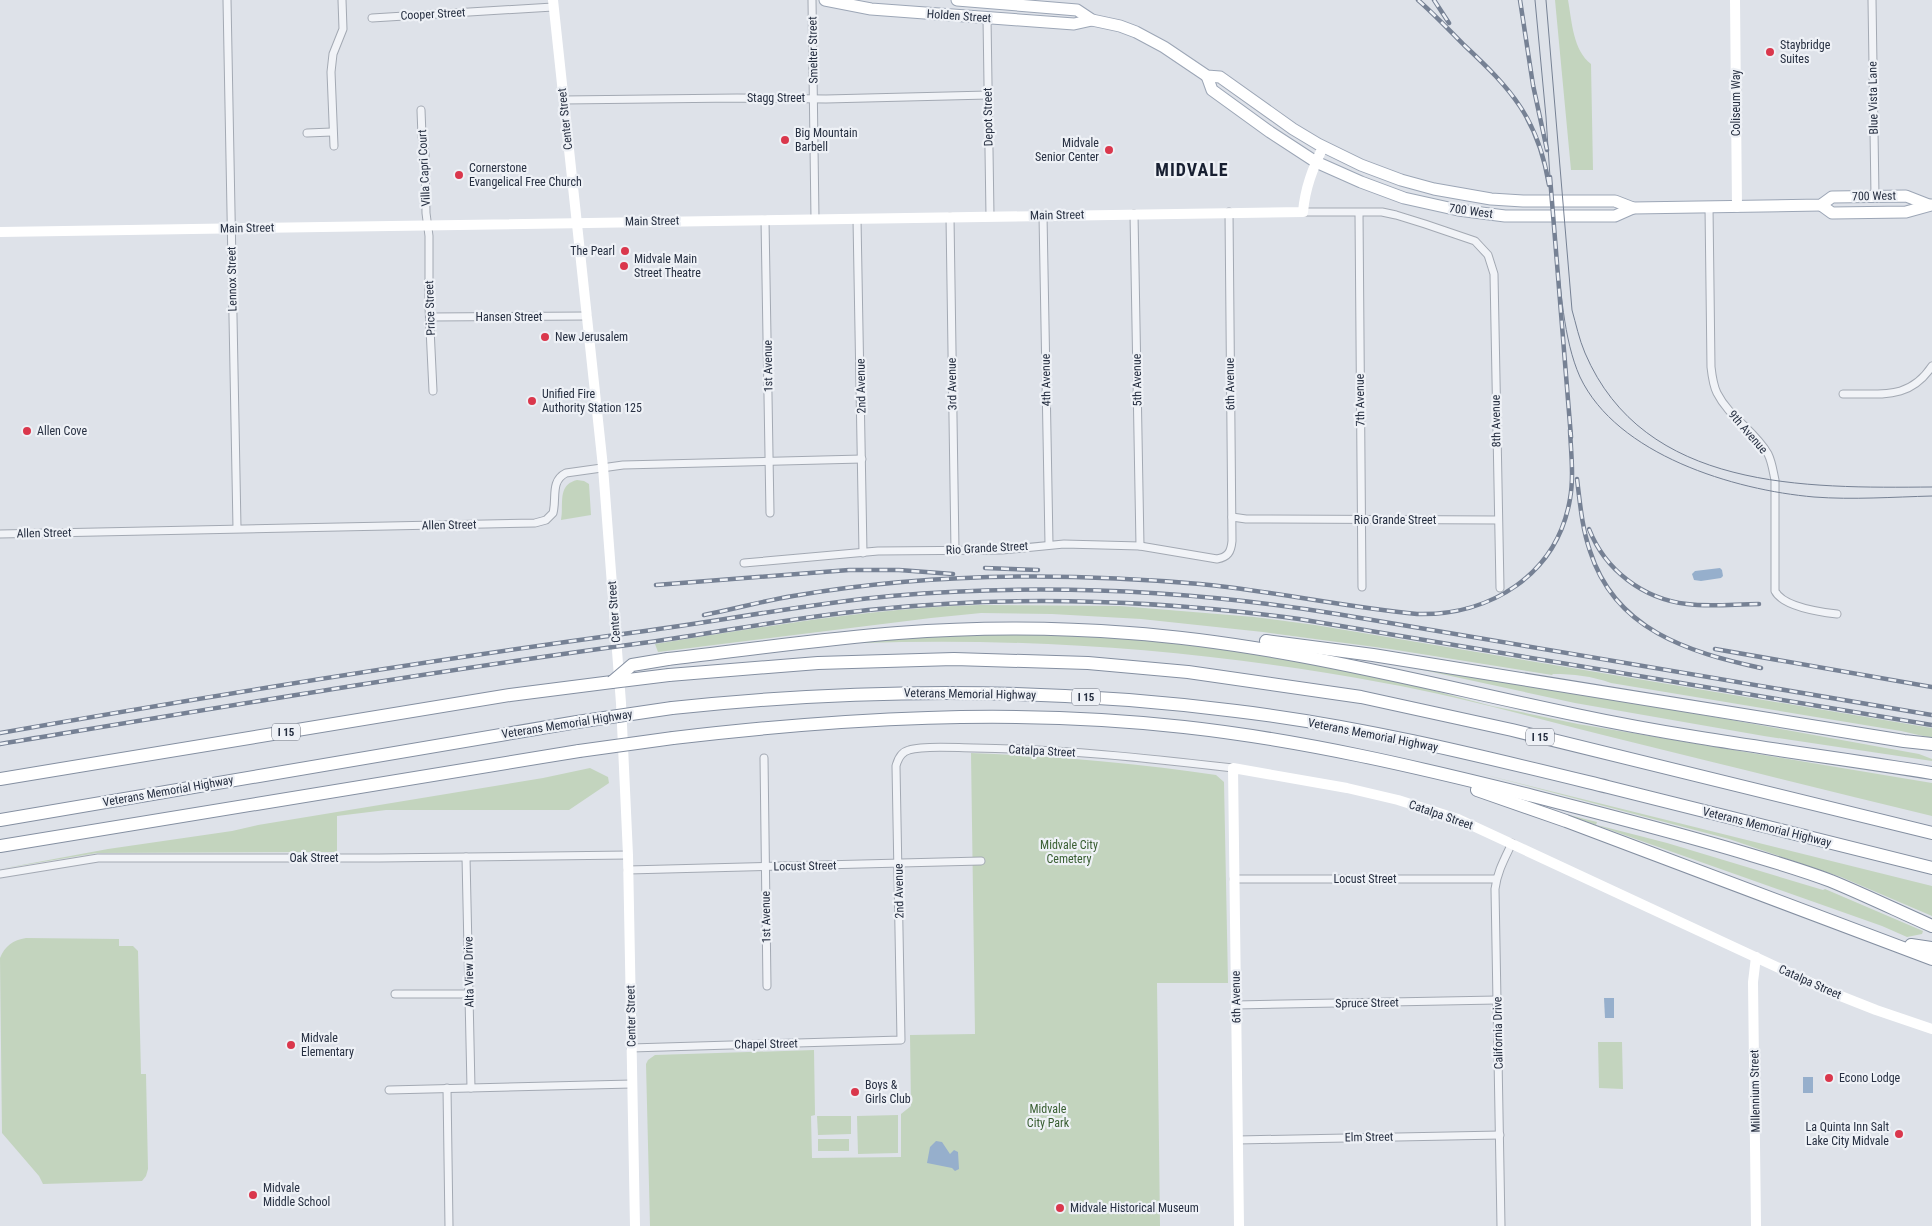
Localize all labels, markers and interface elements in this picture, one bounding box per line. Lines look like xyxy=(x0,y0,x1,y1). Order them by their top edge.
street label: Cooper Street xyxy=(400,5,466,23)
street label: Holden Street xyxy=(926,7,992,25)
street label: Smelter Street xyxy=(805,16,821,84)
place label: Staybridge Suites xyxy=(1780,38,1831,66)
marker: Staybridge Suites xyxy=(1764,46,1776,58)
street label: Blue Vista Lane xyxy=(1865,61,1881,135)
street label: Coliseum Way xyxy=(1729,70,1743,136)
street label: Center Street xyxy=(555,87,575,151)
street label: Depot Street xyxy=(980,87,996,147)
street label: Stagg Street xyxy=(747,91,806,105)
place label: Big Mountain Barbell xyxy=(795,126,858,154)
street label: Villa Capri Court xyxy=(415,129,433,207)
marker: Big Mountain Barbell xyxy=(779,134,791,146)
place label: Midvale Senior Center xyxy=(1035,136,1099,164)
marker: Midvale Senior Center xyxy=(1103,144,1115,156)
district label: MIDVALE xyxy=(1155,159,1229,180)
place label: Cornerstone Evangelical Free Church xyxy=(469,161,582,189)
marker: Cornerstone Evangelical Free Church xyxy=(453,169,465,181)
street label: 700 West xyxy=(1852,189,1897,203)
street label: 700 West xyxy=(1448,201,1494,221)
street label: Main Street xyxy=(1030,208,1085,222)
street label: Main Street xyxy=(625,214,680,228)
street label: Main Street xyxy=(220,221,275,235)
place label: The Pearl xyxy=(570,244,615,258)
marker: The Pearl xyxy=(619,245,631,257)
street label: Lennox Street xyxy=(224,246,240,312)
place label: Midvale Main Street Theatre xyxy=(634,252,701,280)
marker: Midvale Main Street Theatre xyxy=(618,260,630,272)
street label: Price Street xyxy=(422,280,438,336)
street label: Hansen Street xyxy=(476,310,543,324)
place label: New Jerusalem xyxy=(555,330,628,344)
marker: New Jerusalem xyxy=(539,331,551,343)
street label: 1st Avenue xyxy=(761,339,775,392)
street label: 4th Avenue xyxy=(1039,353,1053,406)
street label: 5th Avenue xyxy=(1130,353,1144,406)
street label: 3rd Avenue xyxy=(945,357,959,410)
street label: 6th Avenue xyxy=(1223,357,1237,410)
street label: 2nd Avenue xyxy=(854,358,868,414)
street label: 7th Avenue xyxy=(1353,373,1367,426)
place label: Unified Fire Authority Station 125 xyxy=(542,387,642,415)
street label: 8th Avenue xyxy=(1489,394,1503,447)
marker: Unified Fire Authority Station 125 xyxy=(526,395,538,407)
street label: 9th Avenue xyxy=(1725,408,1771,457)
place label: Allen Cove xyxy=(37,424,87,438)
marker: Allen Cove xyxy=(21,425,33,437)
street label: Rio Grande Street xyxy=(1354,513,1437,527)
street label: Allen Street xyxy=(422,518,477,532)
street label: Allen Street xyxy=(17,526,72,540)
street label: Rio Grande Street xyxy=(945,539,1029,557)
street label: Center Street xyxy=(605,580,623,643)
street label: Veterans Memorial Highway xyxy=(904,686,1036,702)
road number: I 15 xyxy=(1072,689,1100,706)
street label: Veterans Memorial Highway xyxy=(501,707,633,741)
street label: Veterans Memorial Highway xyxy=(1307,716,1439,754)
road number: I 15 xyxy=(272,724,300,740)
road number: I 15 xyxy=(1526,729,1554,746)
street label: Catalpa Street xyxy=(1008,742,1076,760)
street label: Veterans Memorial Highway xyxy=(102,773,234,809)
street label: Catalpa Street xyxy=(1407,797,1475,833)
street label: Veterans Memorial Highway xyxy=(1701,804,1833,850)
park label: Midvale City Cemetery xyxy=(1040,838,1098,866)
street label: Oak Street xyxy=(289,851,339,865)
street label: Locust Street xyxy=(773,858,837,874)
street label: 2nd Avenue xyxy=(892,863,906,919)
street label: Locust Street xyxy=(1334,872,1397,886)
street label: 1st Avenue xyxy=(759,890,773,943)
street label: Alta View Drive xyxy=(461,936,477,1008)
street label: Catalpa Street xyxy=(1776,962,1844,1002)
street label: 6th Avenue xyxy=(1229,970,1243,1023)
street label: Center Street xyxy=(623,984,639,1047)
street label: Spruce Street xyxy=(1335,995,1399,1011)
street label: California Drive xyxy=(1490,996,1506,1069)
place label: Midvale Elementary xyxy=(301,1031,354,1059)
street label: Chapel Street xyxy=(734,1036,798,1052)
marker: Midvale Elementary xyxy=(285,1039,297,1051)
street label: Millennium Street xyxy=(1747,1049,1763,1133)
place label: Econo Lodge xyxy=(1839,1071,1901,1085)
marker: Econo Lodge xyxy=(1823,1072,1835,1084)
place label: Boys & Girls Club xyxy=(865,1078,911,1106)
marker: Boys & Girls Club xyxy=(849,1086,861,1098)
park label: Midvale City Park xyxy=(1027,1102,1070,1130)
place label: La Quinta Inn Salt Lake City Midvale xyxy=(1806,1120,1889,1148)
marker: La Quinta Inn Salt Lake City Midvale xyxy=(1893,1128,1905,1140)
street label: Elm Street xyxy=(1345,1130,1394,1144)
place label: Midvale Middle School xyxy=(263,1181,330,1209)
marker: Midvale Middle School xyxy=(247,1189,259,1201)
place label: Midvale Historical Museum xyxy=(1070,1201,1199,1215)
marker: Midvale Historical Museum xyxy=(1054,1202,1066,1214)

